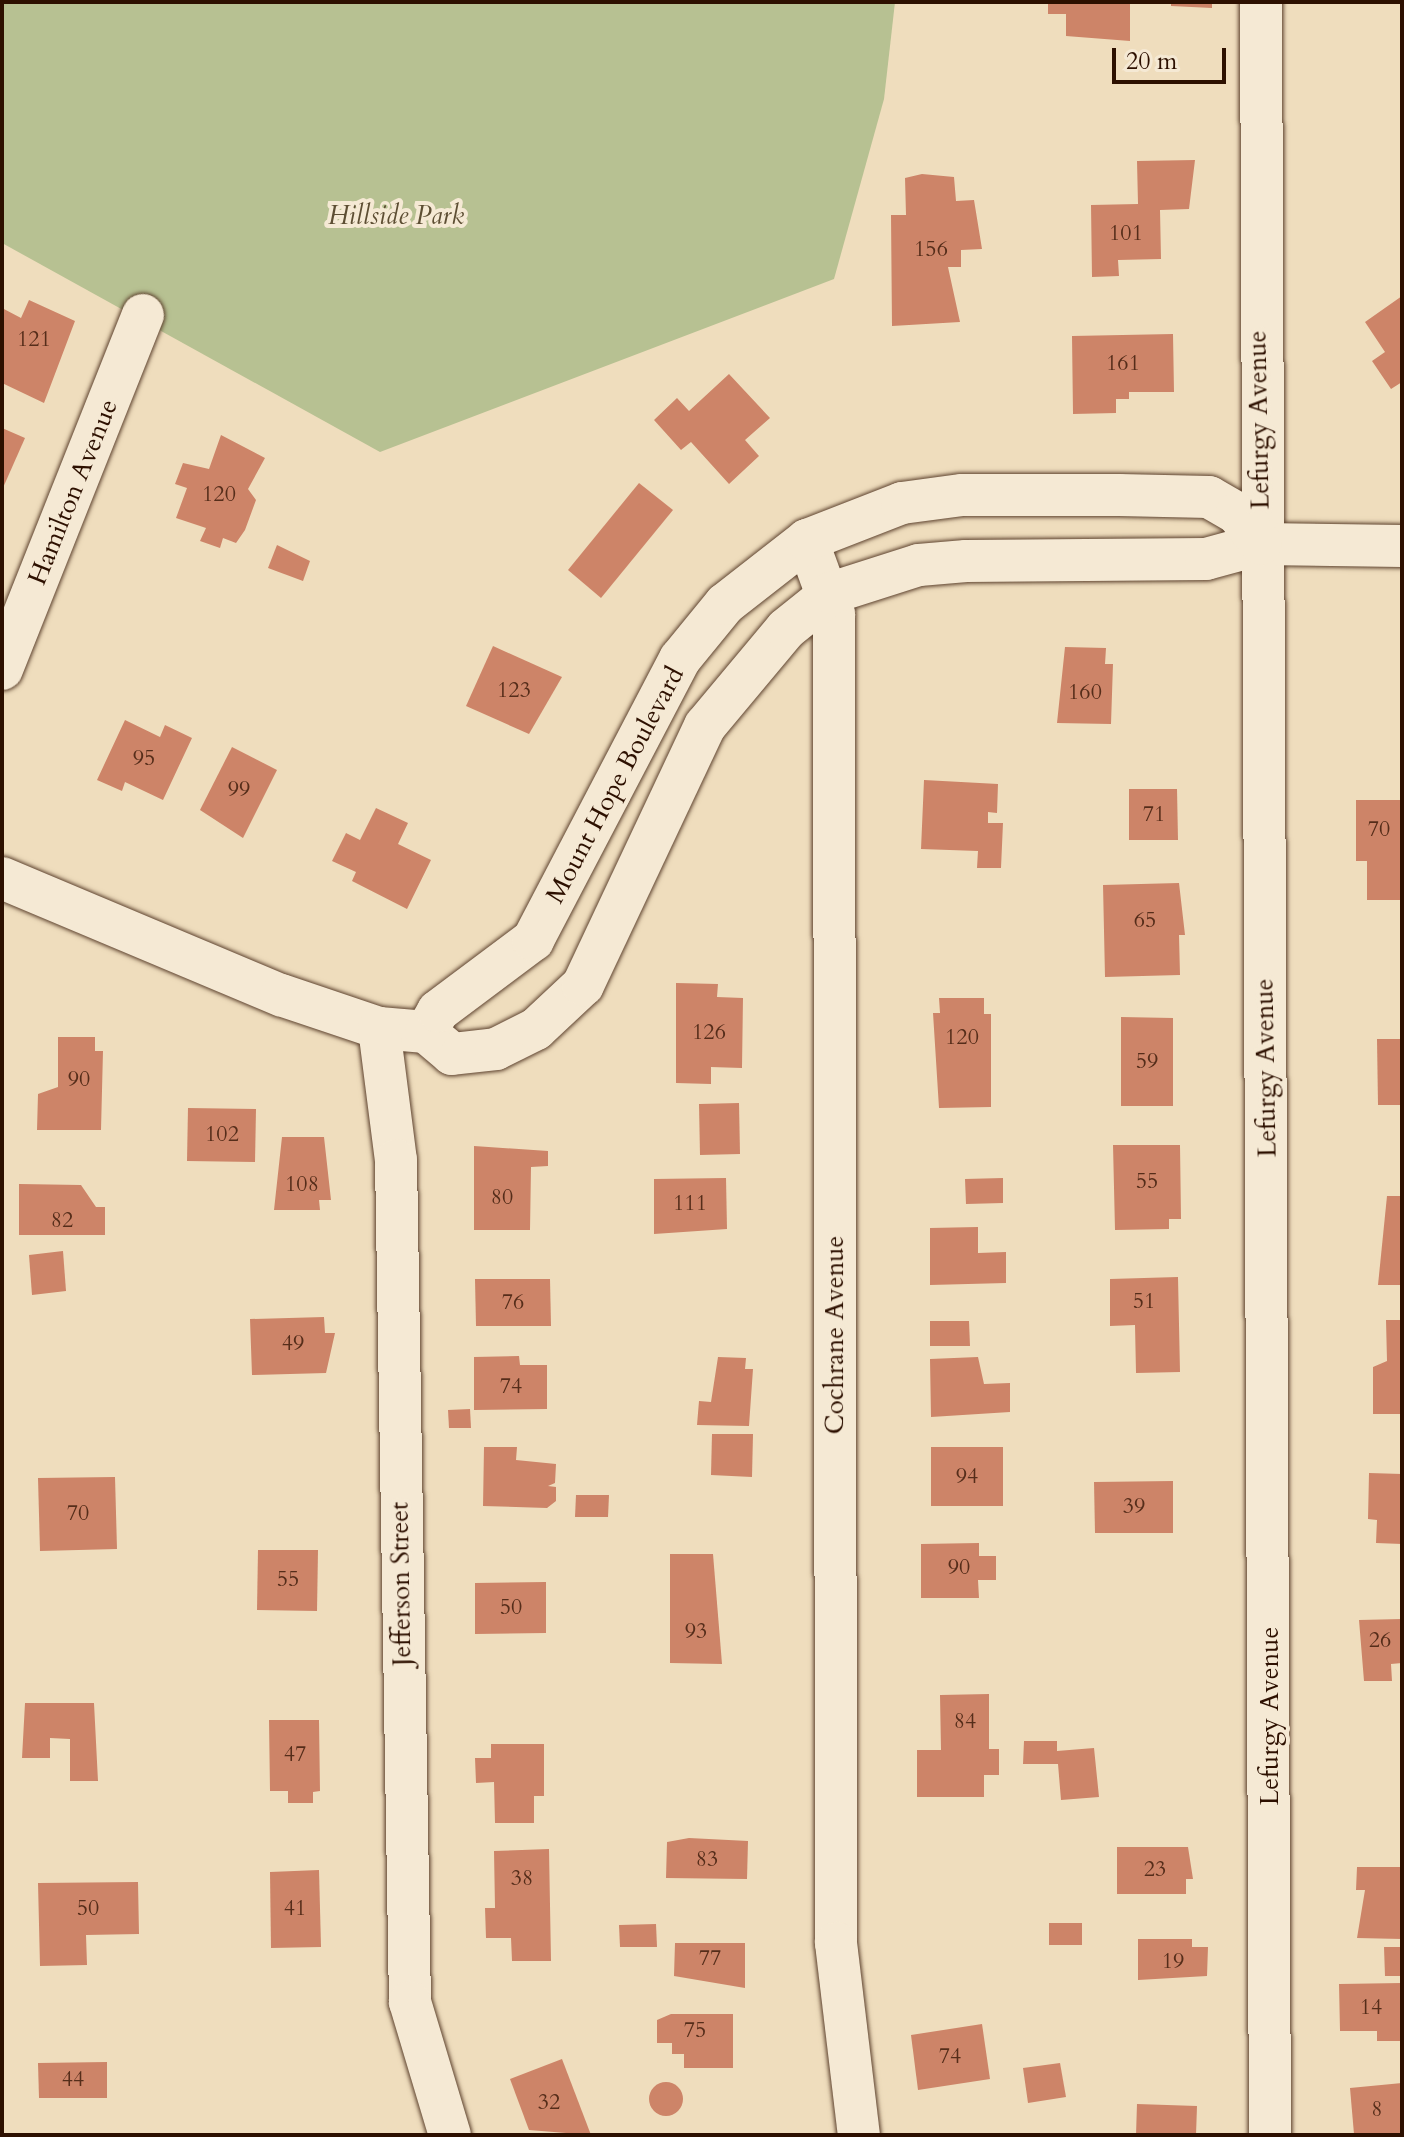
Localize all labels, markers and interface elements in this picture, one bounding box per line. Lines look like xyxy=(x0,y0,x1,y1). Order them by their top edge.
scale bar xyxy=(1116,32,1230,82)
text: 20 m xyxy=(1126,45,1177,78)
park label: Hillside Park xyxy=(328,200,464,232)
house number: 101 xyxy=(1109,221,1143,247)
house number: 156 xyxy=(914,237,948,263)
house number: 121 xyxy=(17,327,51,353)
street label: Lefurgy Avenue xyxy=(1242,330,1276,510)
house number: 161 xyxy=(1106,351,1140,377)
street label: Hamilton Avenue xyxy=(22,395,124,589)
house number: 120 xyxy=(202,482,236,508)
street label: Mount Hope Boulevard xyxy=(539,661,691,909)
house number: 123 xyxy=(497,678,531,704)
house number: 160 xyxy=(1068,680,1102,706)
house number: 95 xyxy=(133,746,155,772)
house number: 99 xyxy=(228,777,250,803)
house number: 71 xyxy=(1143,802,1165,828)
house number: 70 xyxy=(1368,817,1390,843)
house number: 65 xyxy=(1134,908,1156,934)
street label: Lefurgy Avenue xyxy=(1249,978,1283,1158)
house number: 126 xyxy=(692,1020,726,1046)
house number: 120 xyxy=(945,1025,979,1051)
house number: 59 xyxy=(1136,1049,1158,1075)
house number: 90 xyxy=(68,1067,90,1093)
house number: 102 xyxy=(205,1122,239,1148)
house number: 55 xyxy=(1136,1169,1158,1195)
house number: 108 xyxy=(285,1172,319,1198)
house number: 80 xyxy=(491,1185,513,1211)
house number: 111 xyxy=(673,1191,707,1217)
house number: 82 xyxy=(51,1208,73,1234)
street label: Cochrane Avenue xyxy=(819,1236,851,1434)
house number: 51 xyxy=(1133,1289,1155,1315)
house number: 76 xyxy=(502,1290,524,1316)
house number: 49 xyxy=(282,1331,304,1357)
house number: 74 xyxy=(500,1374,522,1400)
house number: 94 xyxy=(956,1464,978,1490)
house number: 39 xyxy=(1123,1494,1145,1520)
house number: 70 xyxy=(67,1501,89,1527)
street label: Jefferson Street xyxy=(384,1501,418,1667)
house number: 90 xyxy=(948,1555,970,1581)
house number: 55 xyxy=(277,1567,299,1593)
house number: 50 xyxy=(500,1595,522,1621)
house number: 93 xyxy=(685,1619,707,1645)
street label: Lefurgy Avenue xyxy=(1254,1627,1286,1805)
house number: 26 xyxy=(1369,1628,1391,1654)
house number: 84 xyxy=(954,1709,976,1735)
house number: 47 xyxy=(284,1742,306,1768)
house number: 83 xyxy=(696,1847,718,1873)
house number: 23 xyxy=(1144,1857,1166,1883)
house number: 38 xyxy=(511,1866,533,1892)
house number: 50 xyxy=(77,1896,99,1922)
house number: 41 xyxy=(284,1896,306,1922)
house number: 77 xyxy=(699,1946,721,1972)
house number: 19 xyxy=(1162,1949,1184,1975)
house number: 14 xyxy=(1360,1995,1382,2021)
house number: 75 xyxy=(684,2018,706,2044)
house number: 74 xyxy=(939,2044,961,2070)
house number: 44 xyxy=(62,2067,84,2093)
house number: 32 xyxy=(538,2090,560,2116)
house number: 8 xyxy=(1371,2097,1383,2123)

